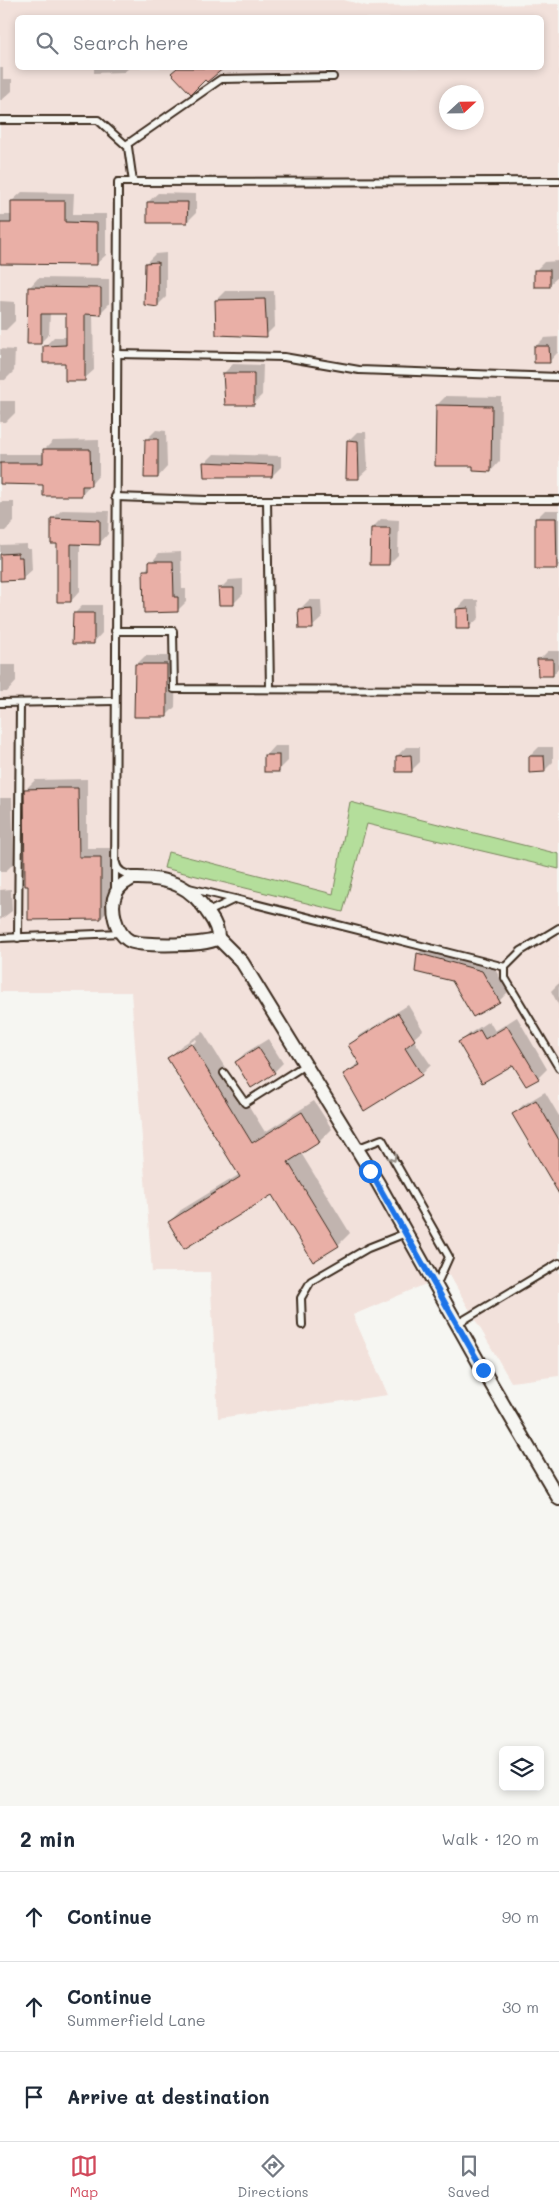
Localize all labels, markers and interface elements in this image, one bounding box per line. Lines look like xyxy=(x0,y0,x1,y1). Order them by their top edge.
search box xyxy=(15,15,544,70)
icon: search xyxy=(33,29,61,57)
text: Search here xyxy=(73,30,189,55)
north arrow xyxy=(439,85,484,130)
one-way arrow xyxy=(386,1153,396,1162)
route start xyxy=(359,1160,382,1183)
route end xyxy=(472,1359,495,1382)
map controls xyxy=(499,1746,544,1791)
button: layers xyxy=(499,1746,544,1791)
text: 2 min xyxy=(20,1825,75,1852)
text: Walk · 120 m xyxy=(441,1828,539,1849)
icon: ahead xyxy=(20,1903,48,1931)
text: Continue xyxy=(67,1904,152,1929)
text: 90 m xyxy=(502,1906,539,1927)
text: Continue xyxy=(67,1984,152,2009)
icon: ahead xyxy=(20,1993,48,2021)
text: 30 m xyxy=(502,1996,539,2017)
text: Summerfield Lane xyxy=(67,2009,206,2030)
icon: arrive xyxy=(20,2083,48,2111)
text: Arrive at destination xyxy=(67,2084,270,2109)
tab: Map xyxy=(70,2152,98,2201)
tab: Directions xyxy=(237,2152,309,2201)
tab: Saved xyxy=(448,2152,489,2201)

